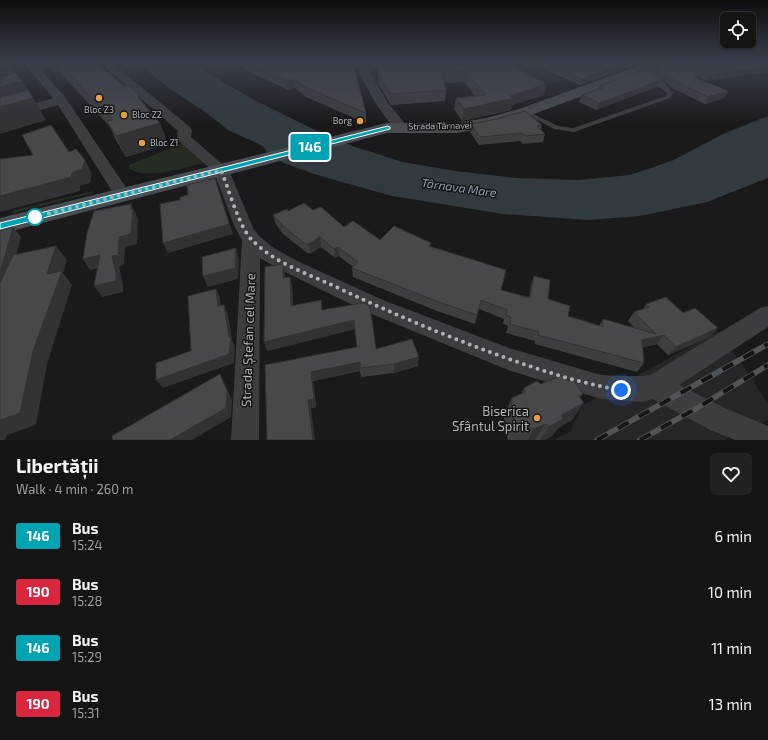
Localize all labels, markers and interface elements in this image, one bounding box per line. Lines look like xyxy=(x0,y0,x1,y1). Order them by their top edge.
map controls xyxy=(720,12,756,48)
button: locate xyxy=(720,12,756,48)
marker: Bloc Z3 xyxy=(94,93,104,103)
place label: Bloc Z3 xyxy=(84,104,114,115)
place label: Bloc Z2 xyxy=(132,109,162,120)
marker: Bloc Z2 xyxy=(119,110,129,120)
place label: Borg xyxy=(333,115,352,126)
marker: Borg xyxy=(355,116,365,126)
street label: Strada Târnavei xyxy=(408,119,472,132)
line badge: 146 xyxy=(287,134,333,160)
place label: Bloc Z1 xyxy=(150,137,178,148)
marker: Bloc Z1 xyxy=(137,138,147,148)
text: 146 xyxy=(298,138,322,155)
water label: Târnava Mare xyxy=(421,175,498,199)
unlabelled marker xyxy=(26,208,44,226)
street label: Strada Ștefan cel Mare xyxy=(238,273,259,407)
your location xyxy=(611,380,631,400)
place label: Biserica Sfântul Spirit xyxy=(452,403,529,434)
marker: Biserica Sfântul Spirit xyxy=(532,413,542,423)
button: heart xyxy=(710,453,752,495)
text: Libertății xyxy=(16,454,98,477)
text: Walk · 4 min · 260 m xyxy=(16,481,133,497)
text: Bus xyxy=(72,519,98,537)
text: 146 xyxy=(26,527,50,544)
text: 6 min xyxy=(714,527,752,545)
text: 15:24 xyxy=(72,537,103,553)
text: Bus xyxy=(72,575,98,593)
text: 190 xyxy=(26,583,50,600)
text: 10 min xyxy=(708,583,752,601)
text: 15:28 xyxy=(72,593,102,609)
text: Bus xyxy=(72,631,98,649)
text: 146 xyxy=(26,639,50,656)
text: 11 min xyxy=(711,639,752,657)
text: 15:29 xyxy=(72,649,102,665)
text: Bus xyxy=(72,687,98,705)
text: 190 xyxy=(26,695,50,712)
text: 13 min xyxy=(709,695,752,713)
text: 15:31 xyxy=(72,705,100,721)

